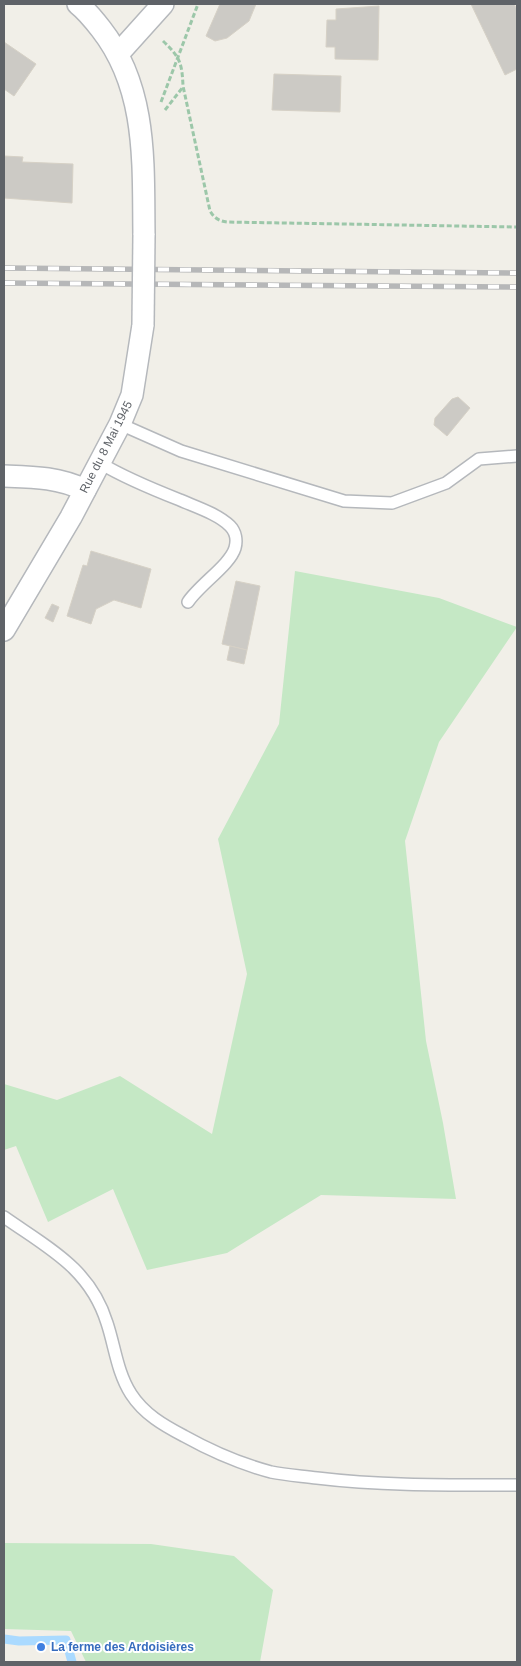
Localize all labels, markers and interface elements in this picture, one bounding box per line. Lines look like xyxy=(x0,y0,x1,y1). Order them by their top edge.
street label: Rue du 8 Mai 1945 xyxy=(77,398,135,495)
place label: La ferme des Ardoisières xyxy=(51,1640,194,1654)
marker: La ferme des Ardoisières xyxy=(35,1641,47,1653)

